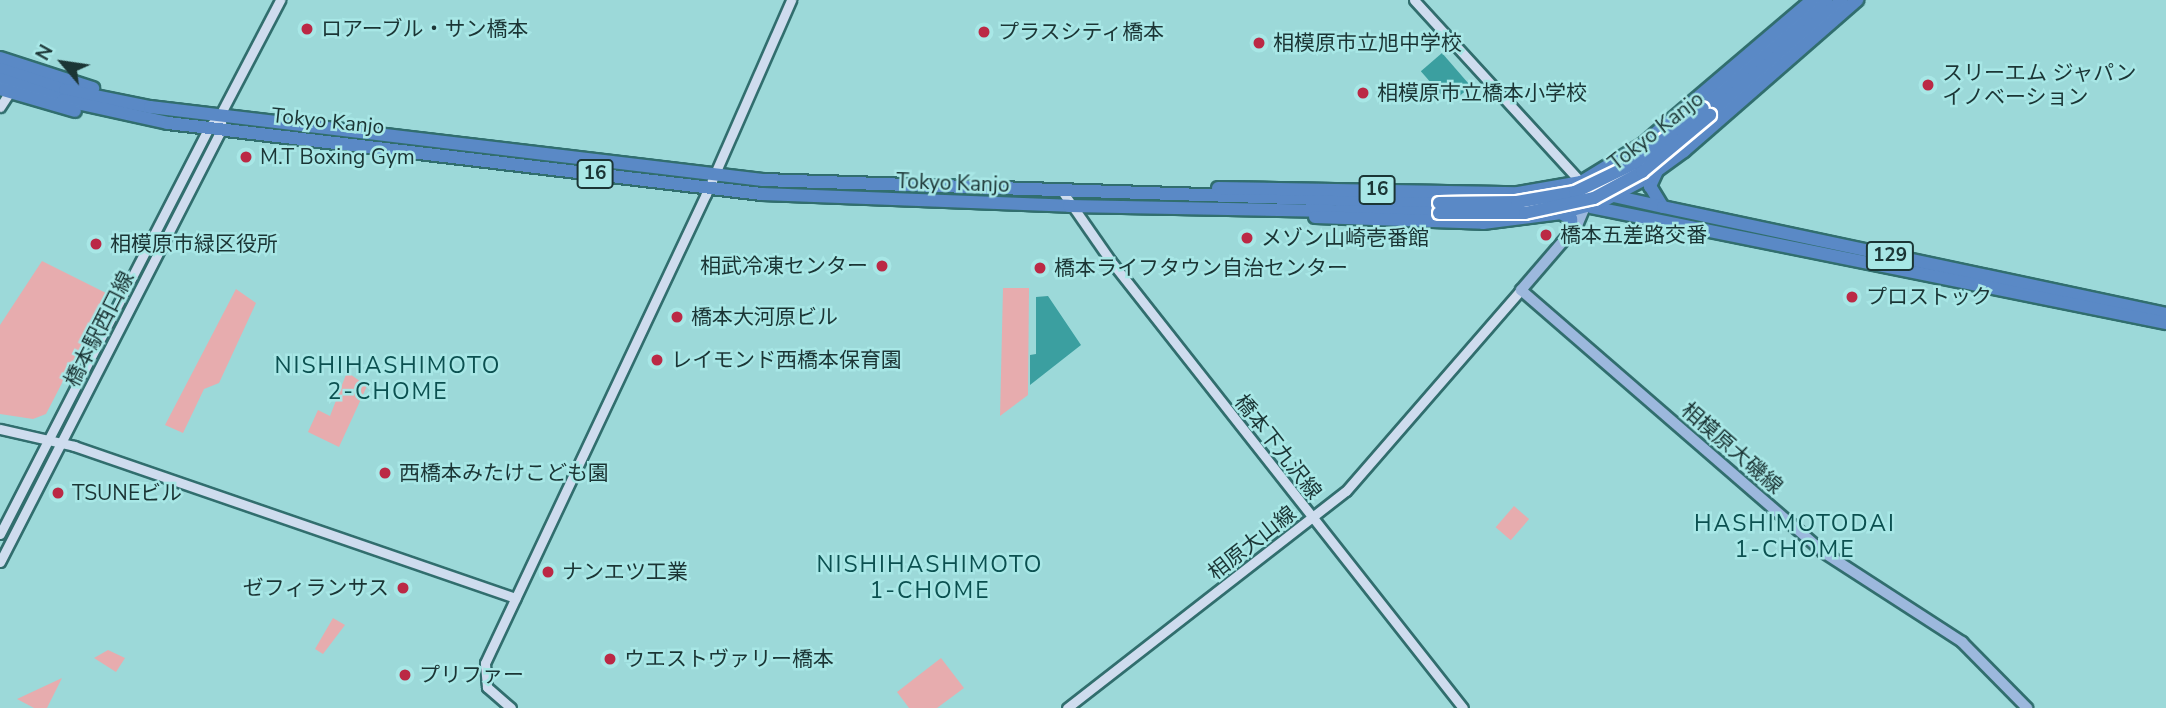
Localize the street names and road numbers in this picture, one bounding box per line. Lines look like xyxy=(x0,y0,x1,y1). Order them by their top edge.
street label: Tokyo Kanjo xyxy=(1604,86,1708,176)
street label: Tokyo Kanjo xyxy=(270,103,386,139)
road number: 16 xyxy=(576,158,614,190)
street label: Tokyo Kanjo xyxy=(896,168,1010,198)
road number: 16 xyxy=(1358,174,1396,206)
road number: 129 xyxy=(1866,240,1914,272)
street label: 橋本駅西口線 xyxy=(59,267,139,391)
street label: 橋本下九沢線 xyxy=(1229,390,1327,504)
street label: 相模原大磯線 xyxy=(1676,397,1788,499)
street label: 相原大山線 xyxy=(1203,501,1301,585)

